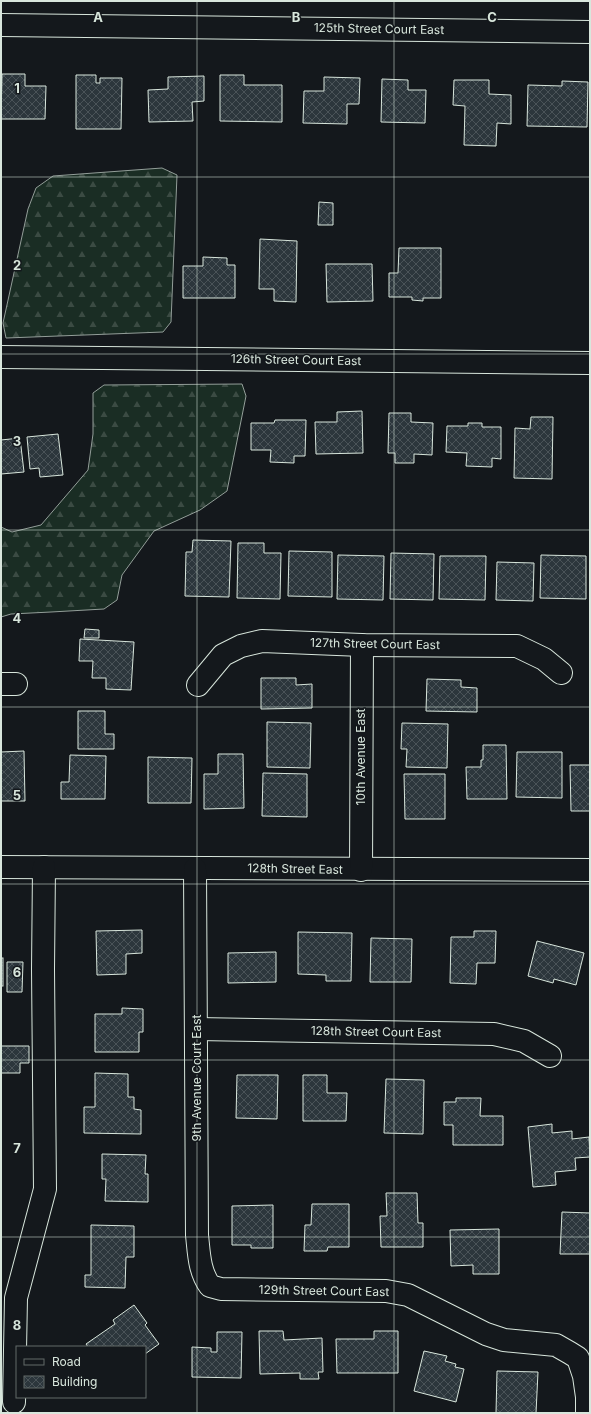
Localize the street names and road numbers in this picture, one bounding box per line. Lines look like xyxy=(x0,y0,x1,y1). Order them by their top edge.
street label: 125th Street Court East xyxy=(314,20,444,37)
street label: 126th Street Court East xyxy=(231,351,361,368)
street label: 127th Street Court East xyxy=(310,635,440,652)
street label: 10th Avenue East xyxy=(353,709,368,805)
street label: 128th Street East xyxy=(247,860,343,877)
street label: 9th Avenue Court East xyxy=(189,1015,204,1141)
street label: 128th Street Court East xyxy=(311,1023,441,1040)
street label: 129th Street Court East xyxy=(259,1282,390,1299)

